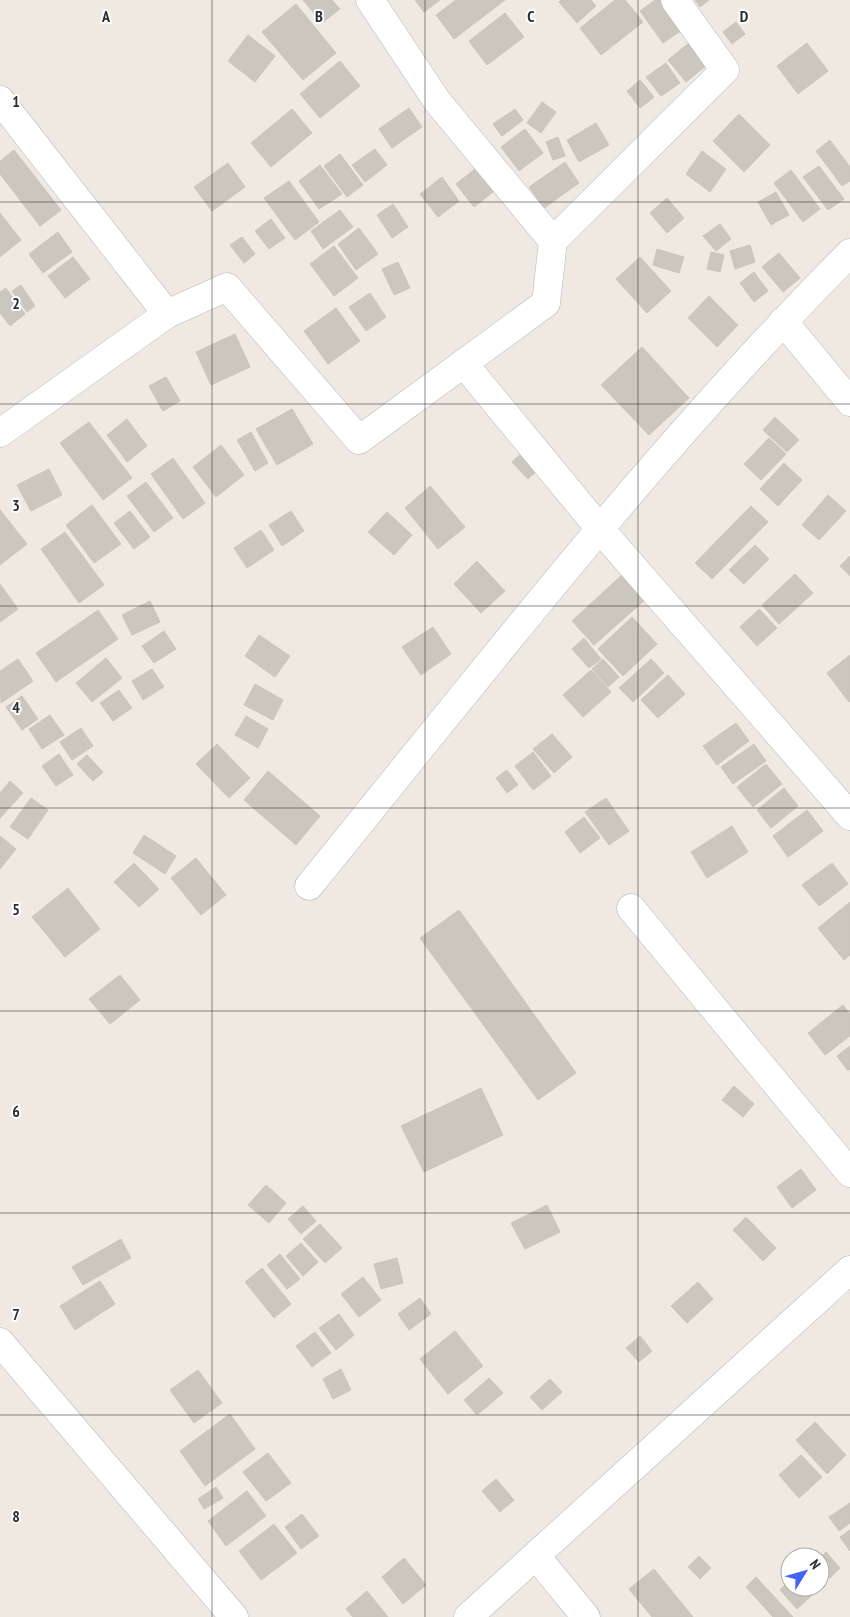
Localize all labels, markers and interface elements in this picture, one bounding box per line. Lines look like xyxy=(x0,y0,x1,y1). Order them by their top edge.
text: A xyxy=(101,6,111,26)
text: B xyxy=(315,6,323,26)
text: C xyxy=(527,6,535,26)
text: D xyxy=(740,6,749,26)
text: 1 xyxy=(12,91,20,111)
text: 2 xyxy=(12,293,20,313)
text: 3 xyxy=(12,495,20,515)
text: 4 xyxy=(12,697,20,717)
text: 5 xyxy=(12,899,20,919)
text: 6 xyxy=(12,1101,20,1121)
text: 7 xyxy=(12,1304,20,1324)
text: 8 xyxy=(12,1506,20,1526)
north arrow xyxy=(780,1547,830,1597)
text: N xyxy=(806,1556,825,1573)

